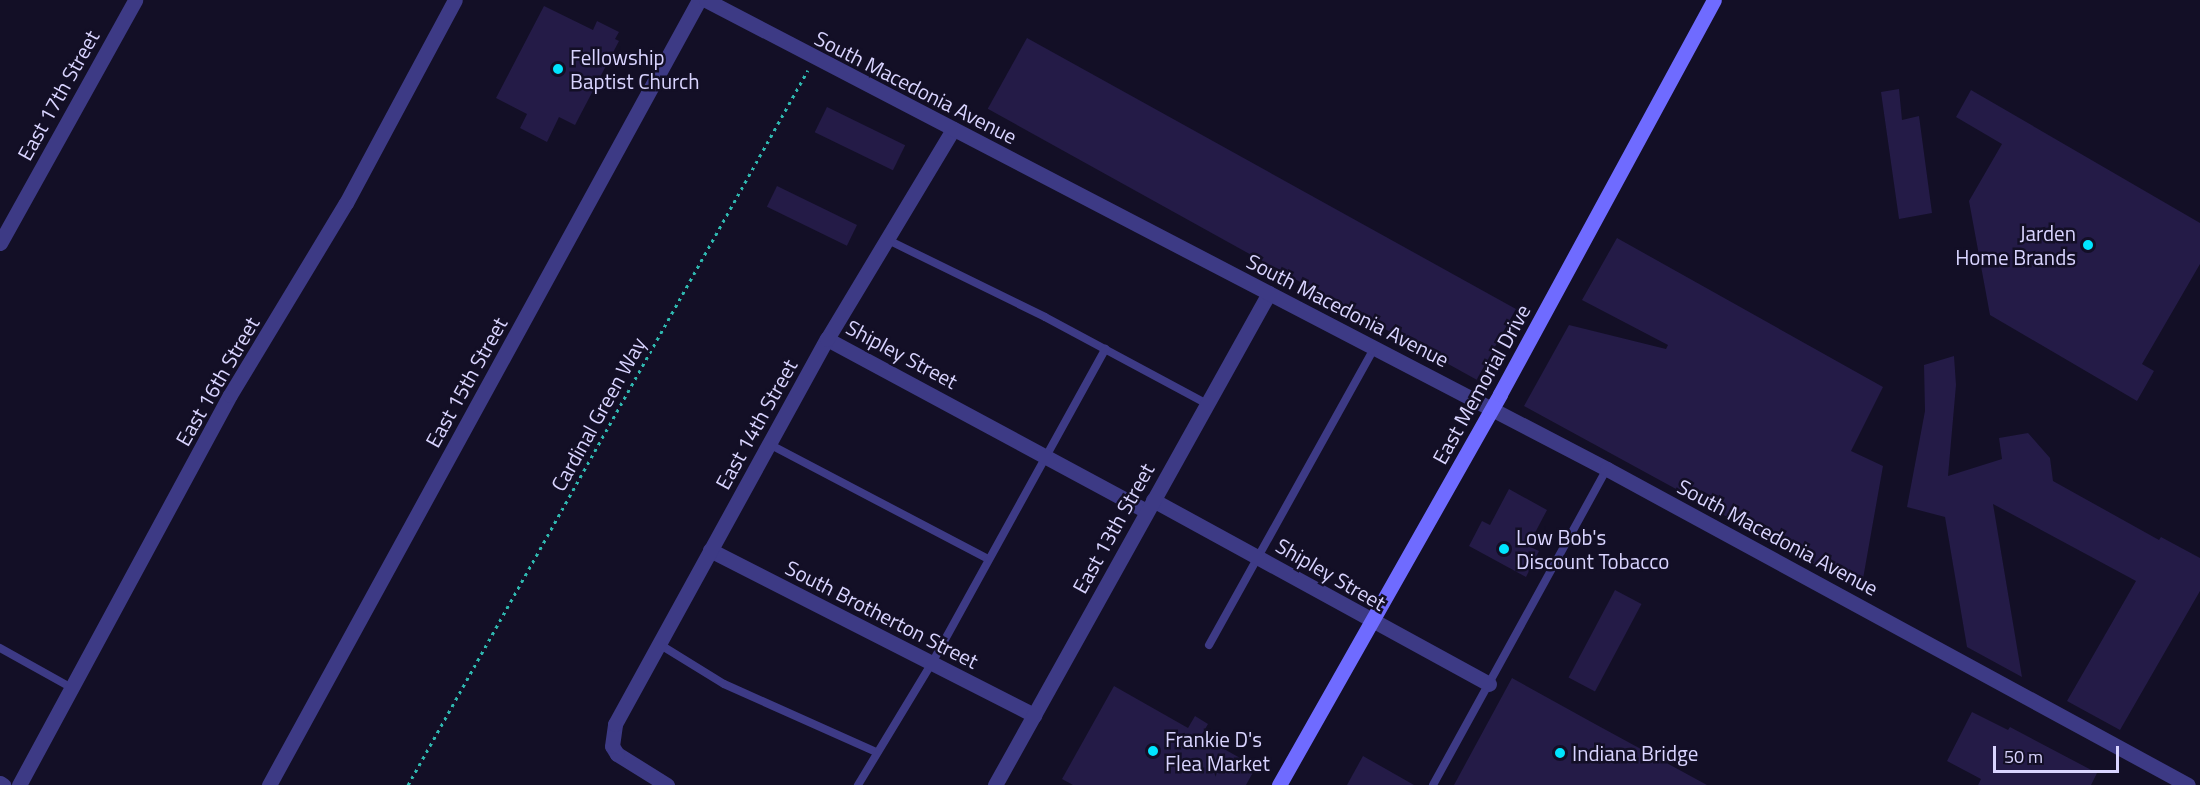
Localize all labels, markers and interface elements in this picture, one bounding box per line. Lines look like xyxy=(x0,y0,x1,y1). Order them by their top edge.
street label: South Macedonia Avenue xyxy=(811,25,1021,149)
street label: East 17th Street xyxy=(12,26,104,164)
place label: Fellowship Baptist Church xyxy=(570,44,700,94)
marker: Fellowship Baptist Church xyxy=(551,62,565,76)
place label: Jarden Home Brands xyxy=(1955,220,2076,270)
marker: Jarden Home Brands xyxy=(2081,238,2095,252)
street label: South Macedonia Avenue xyxy=(1243,248,1453,372)
street label: East Memorial Drive xyxy=(1427,300,1535,468)
street label: East 16th Street xyxy=(170,312,264,450)
street label: East 15th Street xyxy=(420,313,512,451)
street label: Shipley Street xyxy=(842,314,962,394)
street label: Cardinal Green Way xyxy=(545,333,651,495)
street label: East 14th Street xyxy=(710,355,802,493)
street label: East 13th Street xyxy=(1067,459,1159,597)
street label: South Macedonia Avenue xyxy=(1673,473,1883,601)
place label: Low Bob's Discount Tobacco xyxy=(1516,524,1669,574)
street label: Shipley Street xyxy=(1272,532,1390,616)
marker: Low Bob's Discount Tobacco xyxy=(1497,542,1511,556)
street label: South Brotherton Street xyxy=(781,554,983,674)
place label: Frankie D's Flea Market xyxy=(1165,726,1270,776)
scale bar xyxy=(1996,734,2122,772)
place label: Indiana Bridge xyxy=(1572,740,1698,766)
text: 50 m xyxy=(2004,743,2043,770)
marker: Frankie D's Flea Market xyxy=(1146,744,1160,758)
marker: Indiana Bridge xyxy=(1553,746,1567,760)

